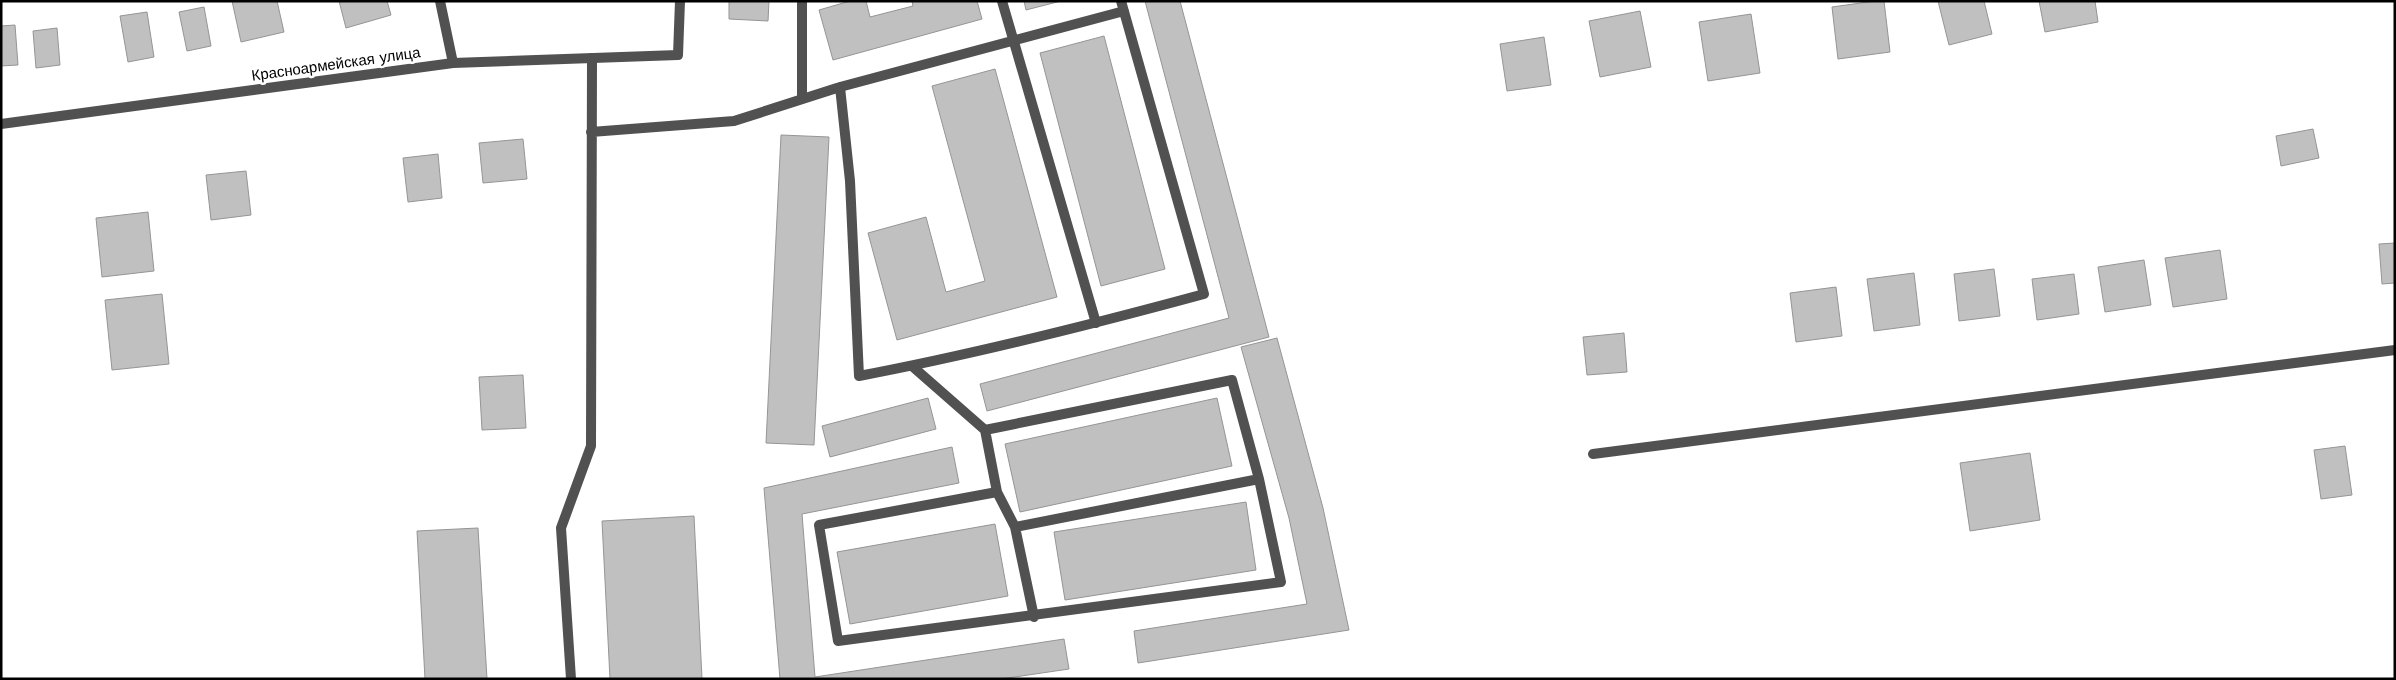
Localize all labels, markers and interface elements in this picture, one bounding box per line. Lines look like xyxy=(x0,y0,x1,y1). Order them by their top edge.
street label: Красноармейская улица xyxy=(250,43,422,85)

